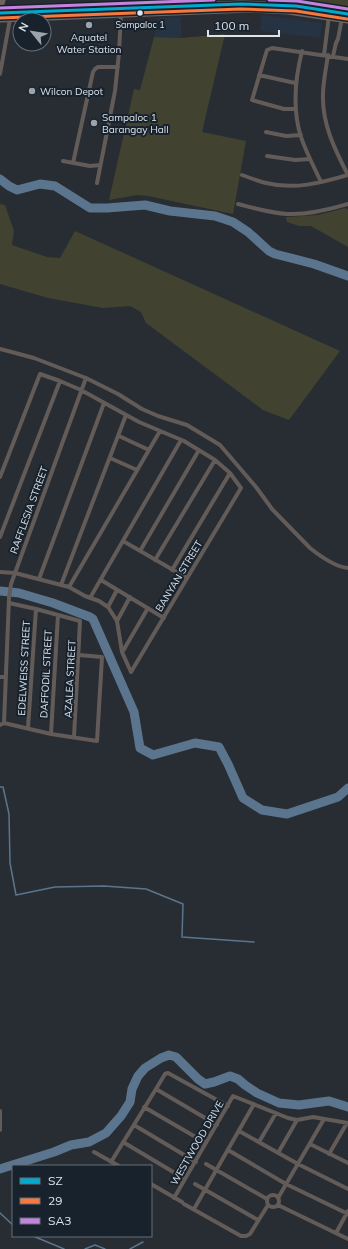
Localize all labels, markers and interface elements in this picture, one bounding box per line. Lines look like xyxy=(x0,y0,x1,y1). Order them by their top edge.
marker: Sampaloc 1 xyxy=(135,8,145,18)
north arrow xyxy=(12,12,52,52)
scale bar xyxy=(208,12,279,38)
text: 100 m xyxy=(214,18,249,33)
place label: Sampaloc 1 xyxy=(115,19,165,30)
text: N xyxy=(15,20,31,34)
marker: Aquatel Water Station xyxy=(84,20,94,30)
place label: Aquatel Water Station xyxy=(57,31,122,56)
place label: Wilcon Depot xyxy=(40,85,103,98)
marker: Wilcon Depot xyxy=(27,86,37,96)
place label: Sampaloc 1 Barangay Hall xyxy=(102,111,169,136)
marker: Sampaloc 1 Barangay Hall xyxy=(89,118,99,128)
street label: RAFFLESIA STREET xyxy=(7,464,51,556)
street label: BANYAN STREET xyxy=(153,538,205,614)
street label: EDELWEISS STREET xyxy=(15,620,33,716)
street label: DAFFODIL STREET xyxy=(37,630,55,718)
street label: AZALEA STREET xyxy=(61,640,79,718)
street label: WESTWOOD DRIVE xyxy=(168,1098,227,1188)
legend xyxy=(12,1165,152,1237)
text: SZ xyxy=(48,1173,63,1188)
text: 29 xyxy=(48,1193,62,1208)
text: SA3 xyxy=(48,1213,71,1228)

